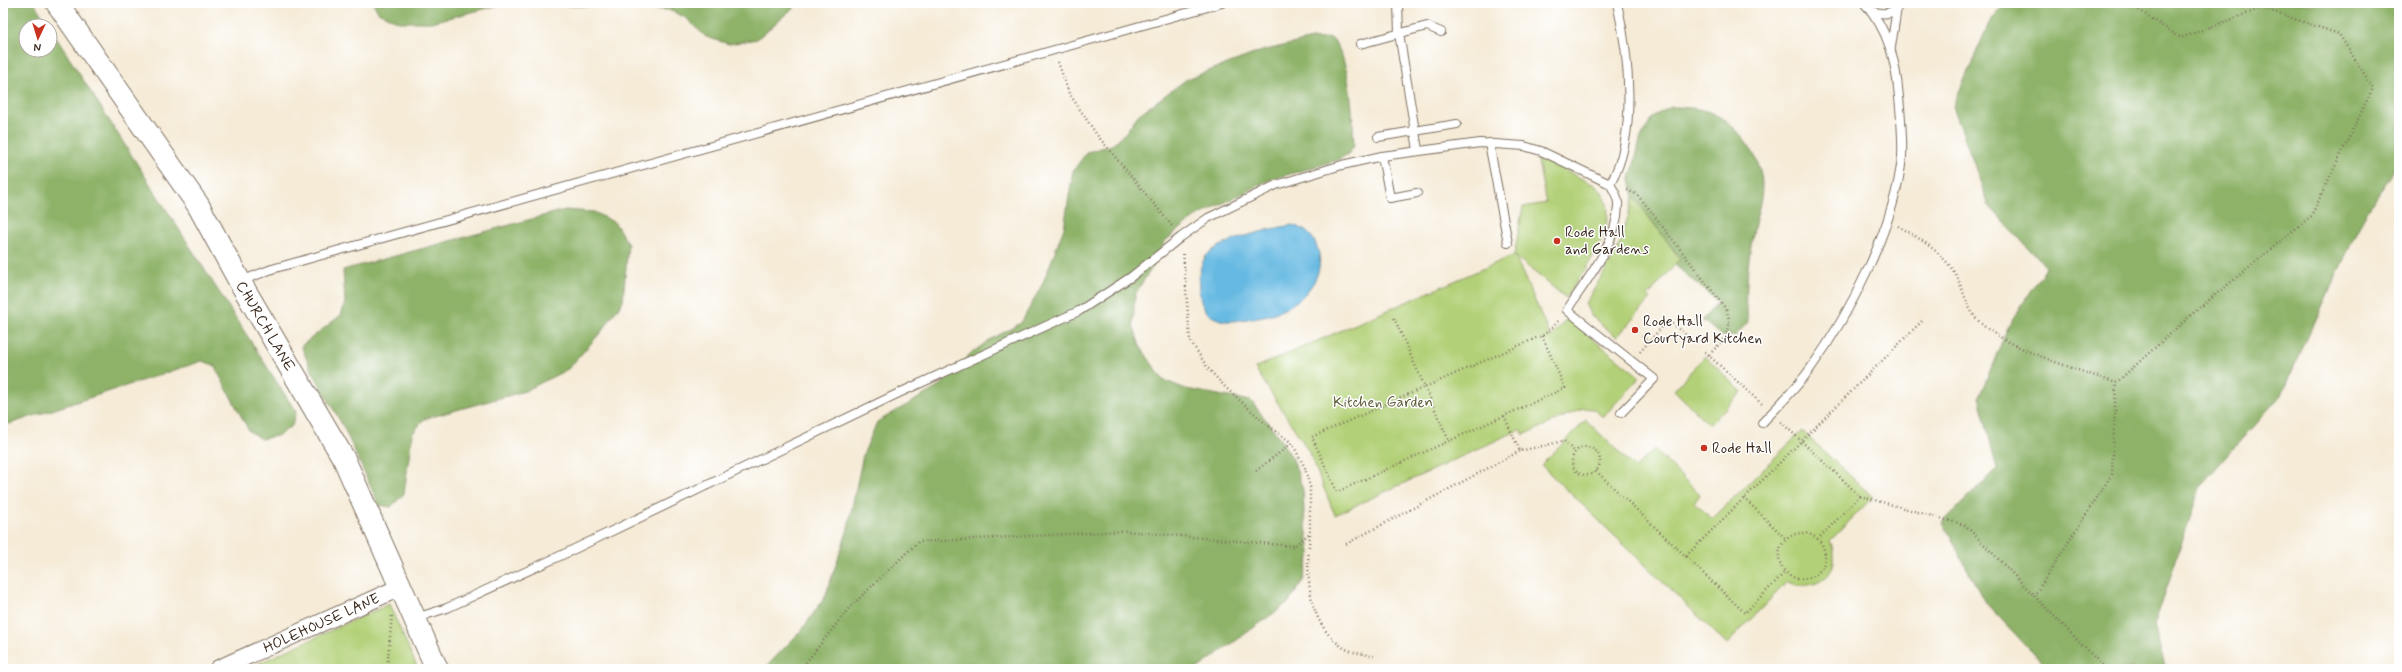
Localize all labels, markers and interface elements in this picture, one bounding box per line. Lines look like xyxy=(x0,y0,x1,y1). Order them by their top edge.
north arrow xyxy=(18,18,58,58)
text: N xyxy=(33,40,42,54)
place label: Rode Hall and Gardens xyxy=(1565,223,1649,260)
marker: Rode Hall and Gardens xyxy=(1552,236,1562,246)
street label: CHURCH LANE xyxy=(231,278,299,376)
place label: Rode Hall Courtyard Kitchen xyxy=(1643,312,1762,349)
marker: Rode Hall Courtyard Kitchen xyxy=(1630,325,1640,335)
park label: Kitchen Garden xyxy=(1333,393,1433,413)
place label: Rode Hall xyxy=(1712,439,1772,459)
marker: Rode Hall xyxy=(1699,443,1709,453)
street label: HOLEHOUSE LANE xyxy=(260,589,383,658)

